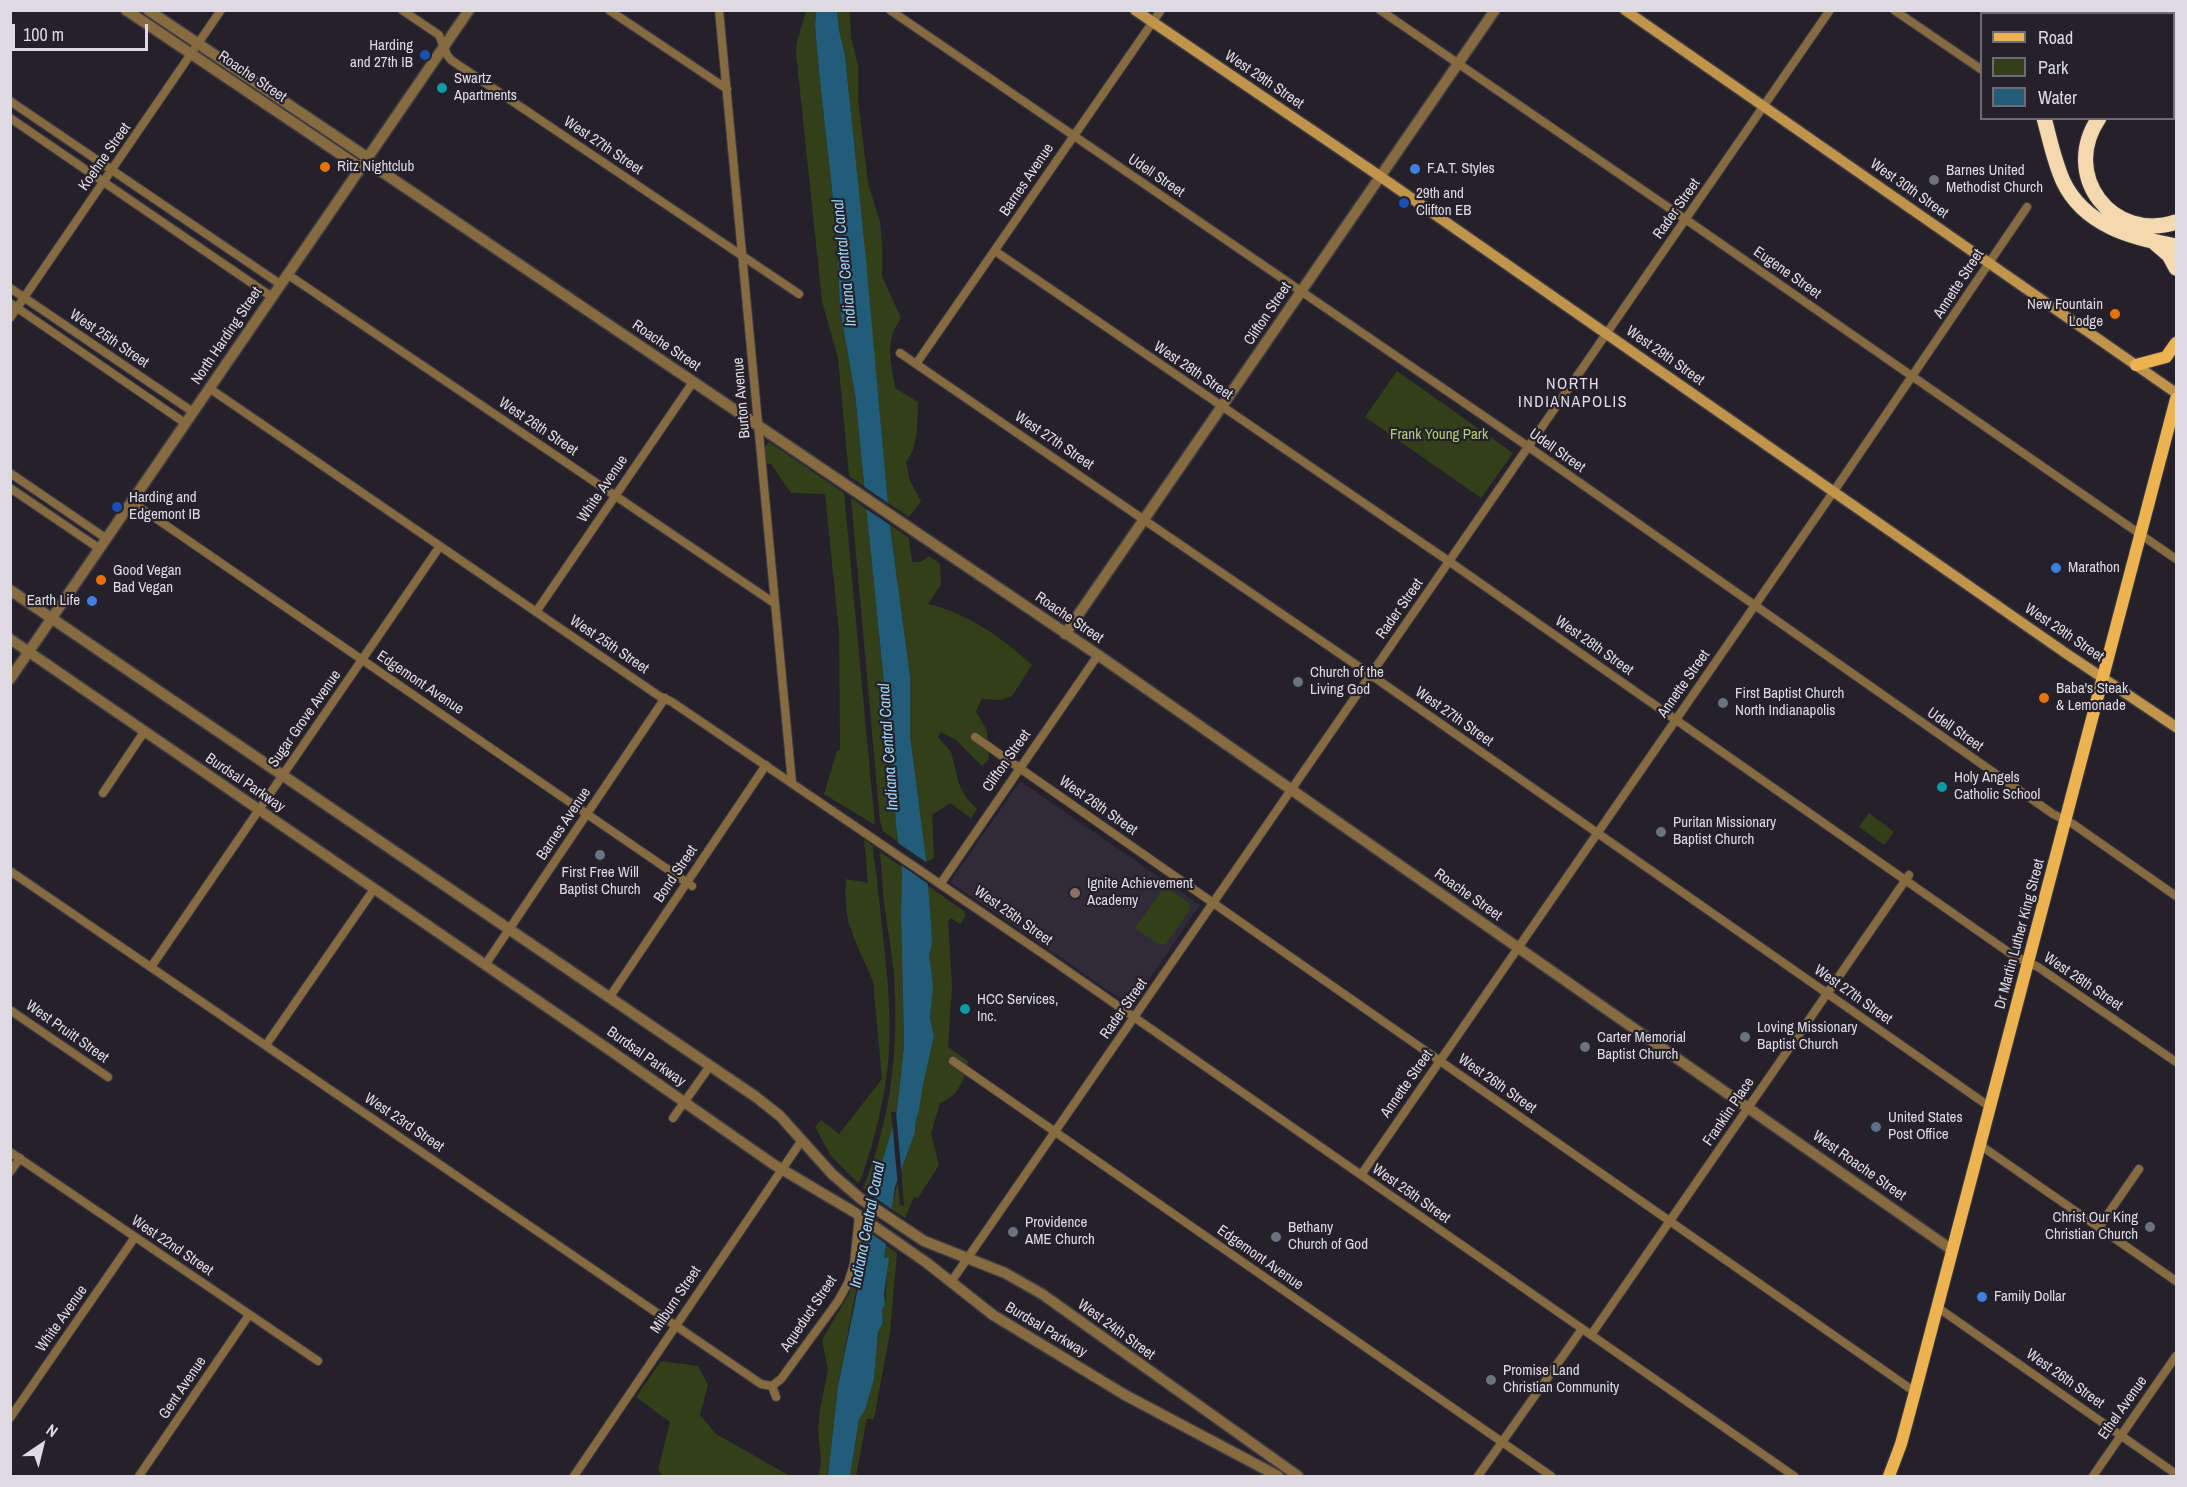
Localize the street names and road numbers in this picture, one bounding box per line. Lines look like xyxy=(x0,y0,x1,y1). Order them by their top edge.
street label: West 29th Street xyxy=(1221,47,1307,113)
street label: Roache Street xyxy=(214,48,290,106)
street label: West 27th Street xyxy=(560,113,646,179)
street label: Koehne Street xyxy=(75,120,135,194)
street label: Barnes Avenue xyxy=(996,140,1058,220)
street label: Udell Street xyxy=(1124,151,1188,201)
street label: West 30th Street xyxy=(1866,155,1952,223)
street label: Rader Street xyxy=(1650,175,1704,243)
street label: Eugene Street xyxy=(1750,243,1824,303)
street label: Annette Street xyxy=(1930,246,1988,322)
street label: Clifton Street xyxy=(1240,279,1296,349)
street label: North Harding Street xyxy=(188,284,266,388)
street label: West 25th Street xyxy=(66,306,152,372)
street label: Roache Street xyxy=(628,317,704,375)
street label: West 29th Street xyxy=(1622,322,1708,390)
street label: West 28th Street xyxy=(1150,338,1236,404)
street label: Burton Avenue xyxy=(729,357,755,439)
street label: West 26th Street xyxy=(495,394,581,460)
street label: West 27th Street xyxy=(1011,408,1097,474)
street label: Udell Street xyxy=(1526,425,1588,477)
street label: White Avenue xyxy=(574,452,632,526)
street label: Rader Street xyxy=(1373,575,1427,643)
street label: Roache Street xyxy=(1031,589,1107,647)
street label: West 29th Street xyxy=(2021,600,2107,666)
street label: West 25th Street xyxy=(566,612,652,678)
street label: West 28th Street xyxy=(1551,612,1637,680)
street label: Edgemont Avenue xyxy=(373,647,467,719)
street label: Annette Street xyxy=(1654,647,1714,721)
street label: Sugar Grove Avenue xyxy=(265,667,345,771)
street label: West 27th Street xyxy=(1411,683,1497,751)
street label: Udell Street xyxy=(1924,704,1986,756)
street label: Clifton Street xyxy=(979,726,1035,796)
street label: Burdsal Parkway xyxy=(202,750,288,816)
street label: West 26th Street xyxy=(1055,772,1141,840)
street label: Barnes Avenue xyxy=(533,784,595,864)
street label: Bond Street xyxy=(650,842,702,906)
street label: Dr Martin Luther King Street xyxy=(1991,857,2049,1011)
street label: Roache Street xyxy=(1431,865,1505,925)
street label: West 25th Street xyxy=(970,882,1056,950)
street label: West 28th Street xyxy=(2040,949,2126,1015)
street label: West 27th Street xyxy=(1810,961,1896,1029)
street label: Rader Street xyxy=(1097,975,1151,1043)
street label: West Pruitt Street xyxy=(22,997,112,1067)
street label: Burdsal Parkway xyxy=(603,1023,689,1091)
street label: Annette Street xyxy=(1377,1047,1437,1121)
street label: West 26th Street xyxy=(1454,1050,1540,1118)
street label: Franklin Place xyxy=(1700,1074,1758,1150)
street label: West 23rd Street xyxy=(361,1090,447,1156)
street label: West Roache Street xyxy=(1809,1127,1909,1205)
street label: West 25th Street xyxy=(1368,1160,1454,1228)
street label: West 22nd Street xyxy=(128,1212,216,1280)
street label: Edgemont Avenue xyxy=(1213,1222,1307,1294)
street label: Milburn Street xyxy=(647,1263,705,1337)
street label: Aqueduct Street xyxy=(777,1272,841,1356)
street label: White Avenue xyxy=(33,1282,91,1356)
street label: West 24th Street xyxy=(1074,1296,1158,1364)
street label: Burdsal Parkway xyxy=(1002,1299,1090,1361)
street label: West 26th Street xyxy=(2022,1345,2108,1413)
street label: Gent Avenue xyxy=(156,1353,210,1423)
street label: Ethel Avenue xyxy=(2095,1373,2151,1443)

